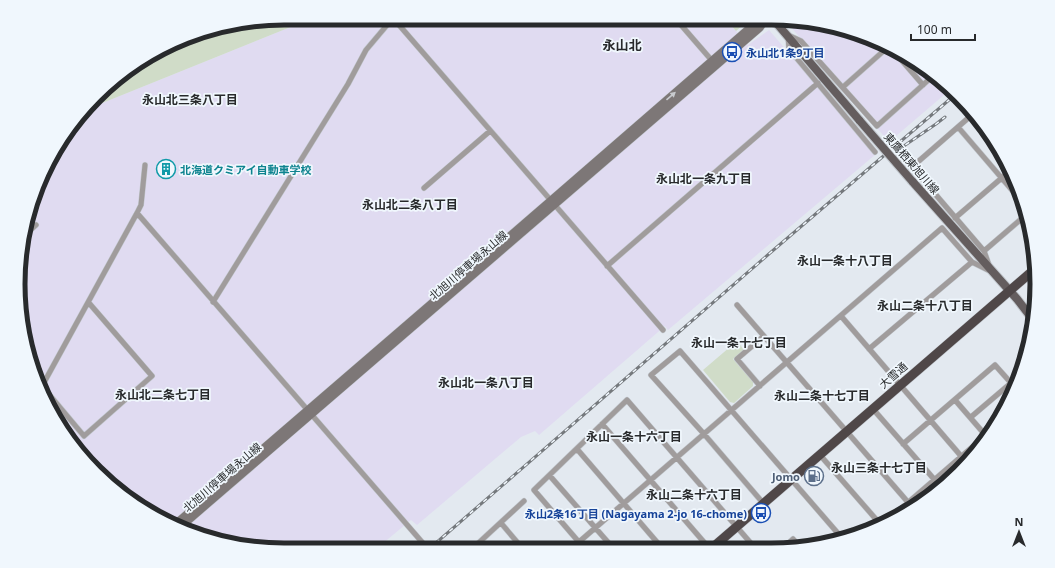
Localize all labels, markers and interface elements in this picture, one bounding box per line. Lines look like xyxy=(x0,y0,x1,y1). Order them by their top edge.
scale bar xyxy=(911,16,975,42)
text: 100 m xyxy=(917,21,952,38)
district label: 永山北 xyxy=(602,36,642,54)
bus stop icon: 永山北1条9丁目 xyxy=(721,41,743,63)
place label: 永山北1条9丁目 xyxy=(746,45,825,60)
district label: 永山北三条八丁目 xyxy=(142,91,238,108)
one-way arrow xyxy=(666,92,675,101)
street label: 東鷹栖東旭川線 xyxy=(881,129,943,197)
building icon: 北海道クミアイ自動車学校 xyxy=(155,158,177,180)
place label: 北海道クミアイ自動車学校 xyxy=(180,162,311,177)
district label: 永山北一条九丁目 xyxy=(656,170,752,187)
district label: 永山北二条八丁目 xyxy=(362,196,458,213)
street label: 北旭川停車場永山線 xyxy=(426,227,510,303)
district label: 永山一条十八丁目 xyxy=(797,252,893,269)
district label: 永山二条十八丁目 xyxy=(877,297,973,314)
district label: 永山一条十七丁目 xyxy=(691,334,787,351)
street label: 大雪通 xyxy=(876,359,910,391)
district label: 永山北一条八丁目 xyxy=(438,374,534,391)
district label: 永山北二条七丁目 xyxy=(115,386,211,403)
district label: 永山二条十七丁目 xyxy=(774,387,870,404)
district label: 永山一条十六丁目 xyxy=(586,428,682,445)
street label: 北旭川停車場永山線 xyxy=(180,439,264,515)
district label: 永山三条十七丁目 xyxy=(831,459,927,476)
fuel station icon: Jomo xyxy=(803,465,825,487)
place label: Jomo xyxy=(771,469,800,484)
district label: 永山二条十六丁目 xyxy=(646,486,742,503)
bus stop icon: 永山2条16丁目 (Nagayama 2-jo 16-chome) xyxy=(750,502,772,524)
place label: 永山2条16丁目 (Nagayama 2-jo 16-chome) xyxy=(525,506,747,521)
north arrow xyxy=(999,512,1039,552)
text: N xyxy=(1015,514,1023,529)

